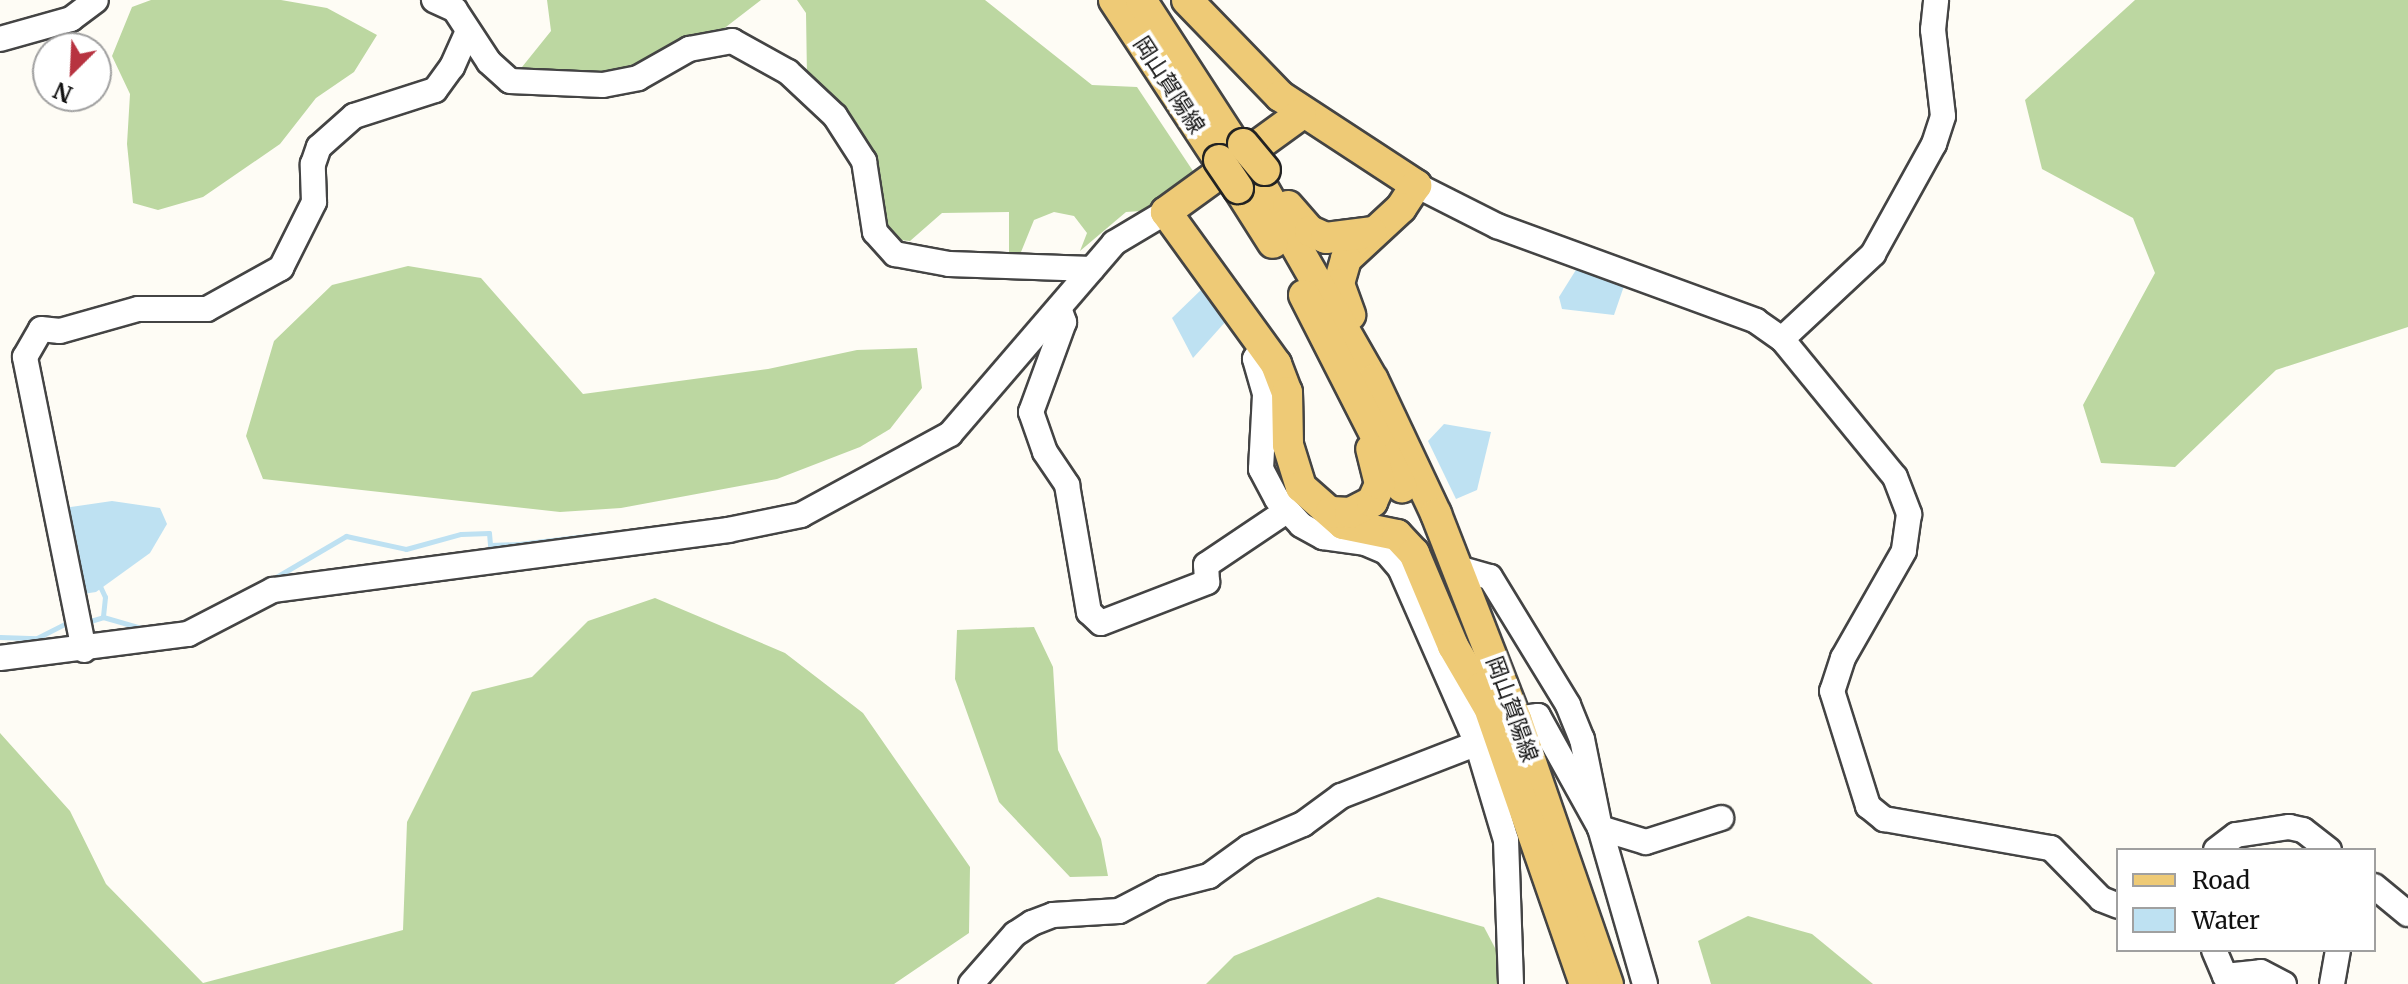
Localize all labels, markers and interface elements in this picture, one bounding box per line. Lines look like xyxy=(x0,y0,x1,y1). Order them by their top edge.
north arrow xyxy=(32,32,112,112)
street label: 岡山賀陽線 xyxy=(1128,32,1210,138)
text: N xyxy=(49,76,77,108)
street label: 岡山賀陽線 xyxy=(1481,653,1543,765)
legend xyxy=(2116,848,2376,952)
text: Road xyxy=(2192,865,2250,896)
text: Water xyxy=(2192,905,2260,936)

